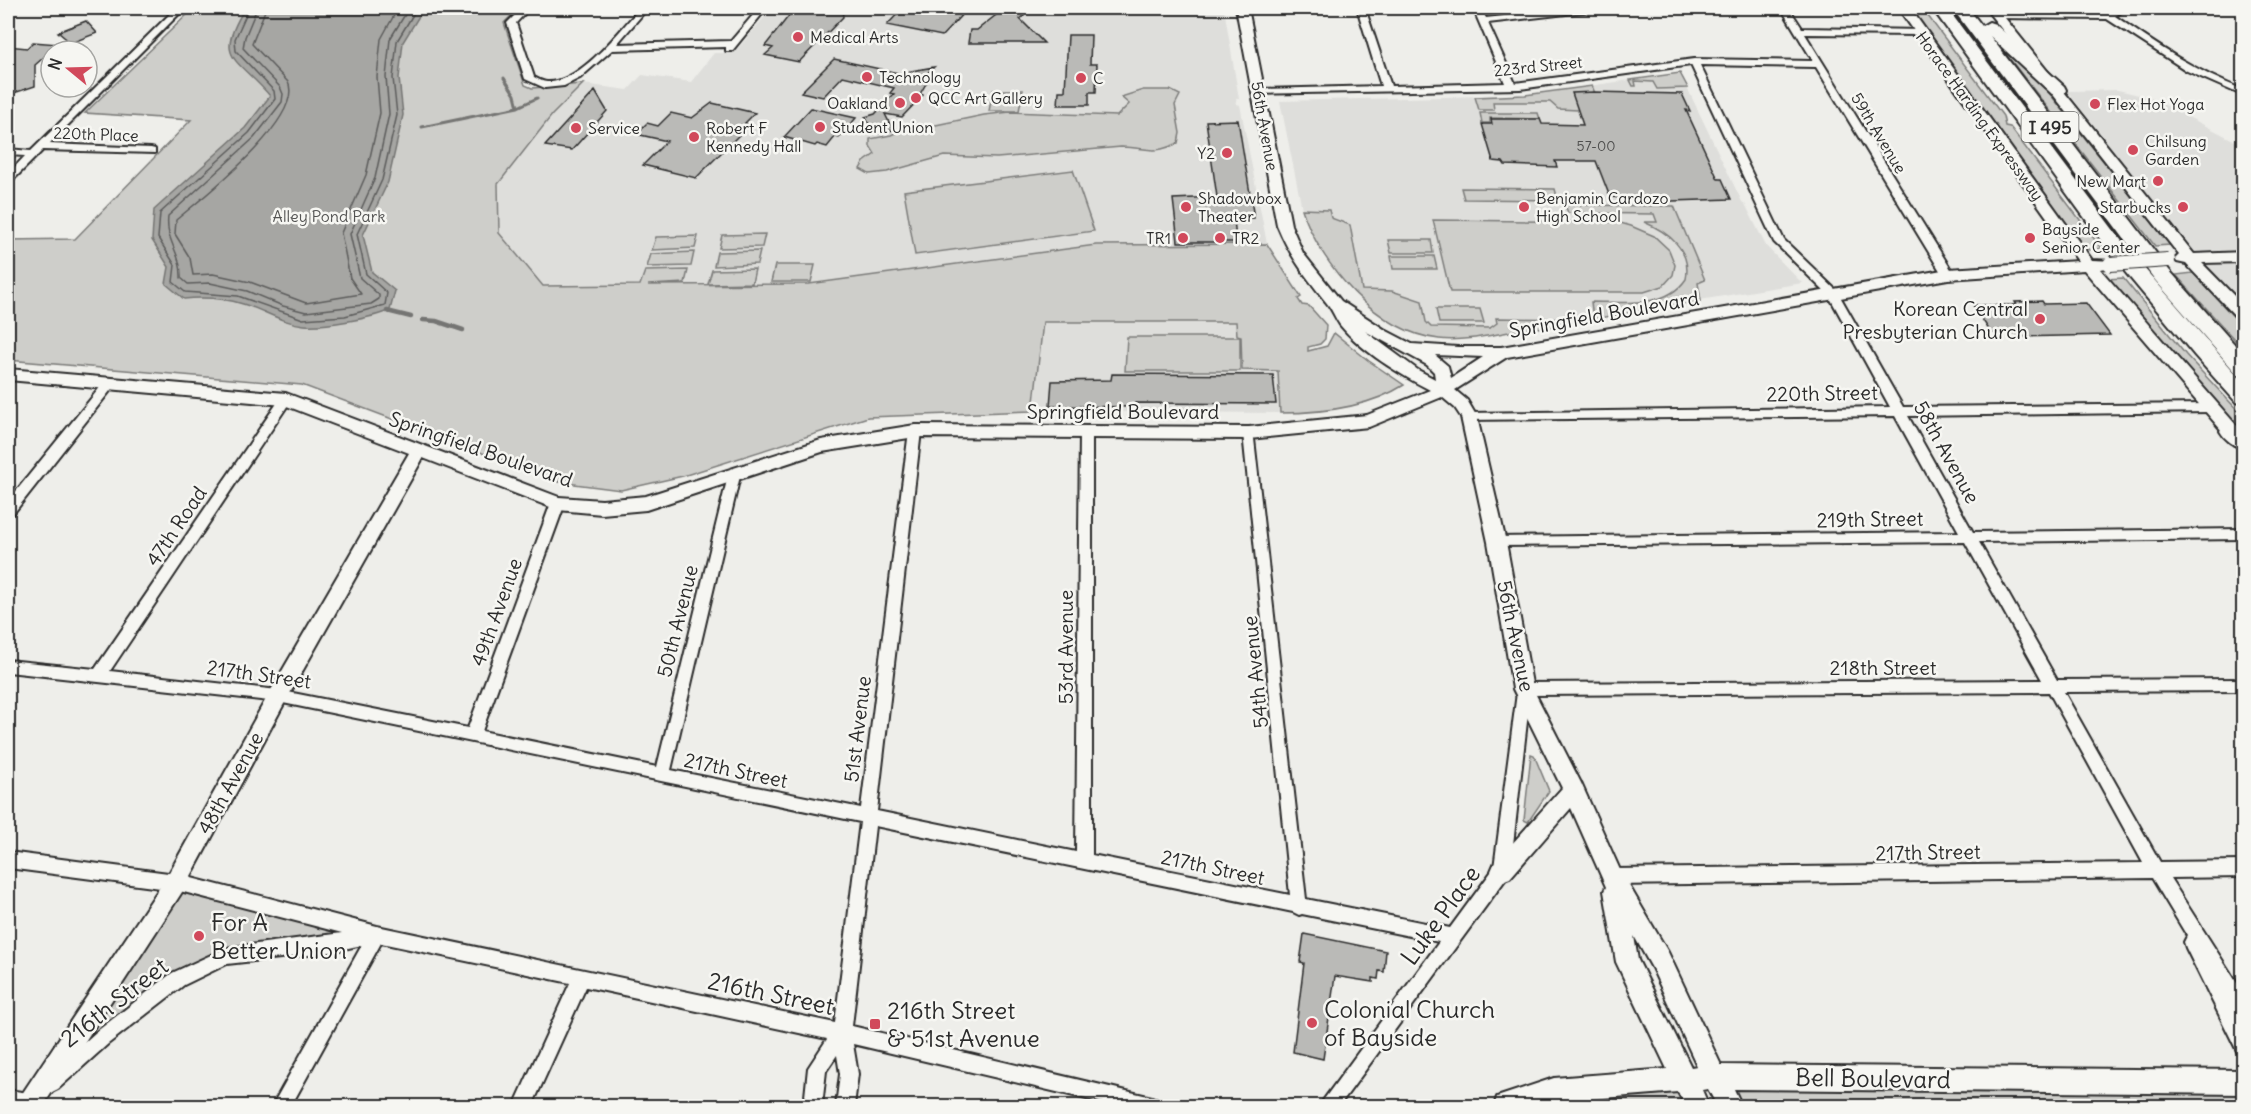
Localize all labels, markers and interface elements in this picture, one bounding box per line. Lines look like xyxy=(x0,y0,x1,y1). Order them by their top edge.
place label: Medical Arts xyxy=(810,27,899,47)
street label: Horace Harding Expressway xyxy=(1912,27,2048,205)
marker: Medical Arts xyxy=(791,30,805,44)
north arrow xyxy=(39,39,99,99)
street label: 223rd Street xyxy=(1493,51,1584,81)
text: N xyxy=(44,56,66,73)
place label: Technology xyxy=(879,67,961,87)
place label: C xyxy=(1093,68,1104,88)
marker: Technology xyxy=(860,70,874,84)
marker: C xyxy=(1074,71,1088,85)
street label: 56th Avenue xyxy=(1247,80,1283,172)
place label: QCC Art Gallery xyxy=(928,88,1043,108)
street label: 59th Avenue xyxy=(1847,89,1911,177)
marker: QCC Art Gallery xyxy=(909,91,923,105)
place label: Oakland xyxy=(827,93,888,113)
place label: Flex Hot Yoga xyxy=(2107,94,2204,114)
marker: Oakland xyxy=(893,96,907,110)
marker: Flex Hot Yoga xyxy=(2088,97,2102,111)
road number: I 495 xyxy=(2022,112,2078,142)
place label: Student Union xyxy=(832,117,933,137)
place label: Service xyxy=(588,118,640,138)
place label: Robert F Kennedy Hall xyxy=(706,118,801,156)
marker: Student Union xyxy=(813,120,827,134)
marker: Service xyxy=(569,121,583,135)
street label: 220th Place xyxy=(53,123,139,145)
marker: Robert F Kennedy Hall xyxy=(687,130,701,144)
place label: Chilsung Garden xyxy=(2145,131,2207,169)
house number: 57-00 xyxy=(1577,137,1615,155)
place label: Y2 xyxy=(1197,143,1215,163)
marker: Chilsung Garden xyxy=(2126,143,2140,157)
marker: Y2 xyxy=(1220,146,1234,160)
place label: New Mart xyxy=(2076,171,2147,191)
marker: New Mart xyxy=(2151,174,2165,188)
place label: Shadowbox Theater xyxy=(1198,188,1282,226)
place label: Benjamin Cardozo High School xyxy=(1536,188,1668,226)
place label: Starbucks xyxy=(2100,197,2171,217)
marker: Shadowbox Theater xyxy=(1179,200,1193,214)
marker: Benjamin Cardozo High School xyxy=(1517,200,1531,214)
marker: Starbucks xyxy=(2176,200,2190,214)
park label: Alley Pond Park xyxy=(273,206,385,226)
place label: Bayside Senior Center xyxy=(2042,219,2140,257)
place label: TR1 xyxy=(1146,228,1171,248)
place label: TR2 xyxy=(1232,228,1260,248)
marker: TR1 xyxy=(1176,231,1190,245)
marker: TR2 xyxy=(1213,231,1227,245)
marker: Bayside Senior Center xyxy=(2023,231,2037,245)
street label: Springfield Boulevard xyxy=(1507,285,1701,343)
place label: Korean Central Presbyterian Church xyxy=(1842,296,2028,344)
marker: Korean Central Presbyterian Church xyxy=(2033,312,2047,326)
street label: 220th Street xyxy=(1766,380,1878,406)
street label: 58th Avenue xyxy=(1909,396,1985,508)
street label: Springfield Boulevard xyxy=(1027,399,1220,424)
street label: Springfield Boulevard xyxy=(386,406,576,492)
street label: 47th Road xyxy=(140,481,212,571)
street label: 219th Street xyxy=(1816,506,1924,532)
street label: 49th Avenue xyxy=(465,555,527,669)
street label: 50th Avenue xyxy=(651,562,703,680)
street label: 56th Avenue xyxy=(1492,578,1540,694)
street label: 53rd Avenue xyxy=(1053,590,1078,704)
street label: 54th Avenue xyxy=(1237,614,1273,730)
street label: 217th Street xyxy=(205,654,313,694)
street label: 218th Street xyxy=(1830,655,1937,680)
street label: 51st Avenue xyxy=(838,674,876,784)
street label: 48th Avenue xyxy=(192,727,268,839)
street label: 217th Street xyxy=(682,747,790,793)
street label: 217th Street xyxy=(1875,839,1981,865)
street label: 217th Street xyxy=(1159,844,1267,890)
street label: Luke Place xyxy=(1394,859,1486,971)
place label: For A Better Union xyxy=(211,907,347,965)
marker: For A Better Union xyxy=(192,929,206,943)
street label: 216th Street xyxy=(54,951,174,1053)
street label: 216th Street xyxy=(705,965,837,1021)
place label: Colonial Church of Bayside xyxy=(1324,994,1495,1052)
place label: 216th Street & 51st Avenue xyxy=(887,995,1040,1053)
marker: Colonial Church of Bayside xyxy=(1305,1016,1319,1030)
marker: 216th Street & 51st Avenue xyxy=(868,1017,882,1031)
street label: Bell Boulevard xyxy=(1795,1062,1951,1094)

